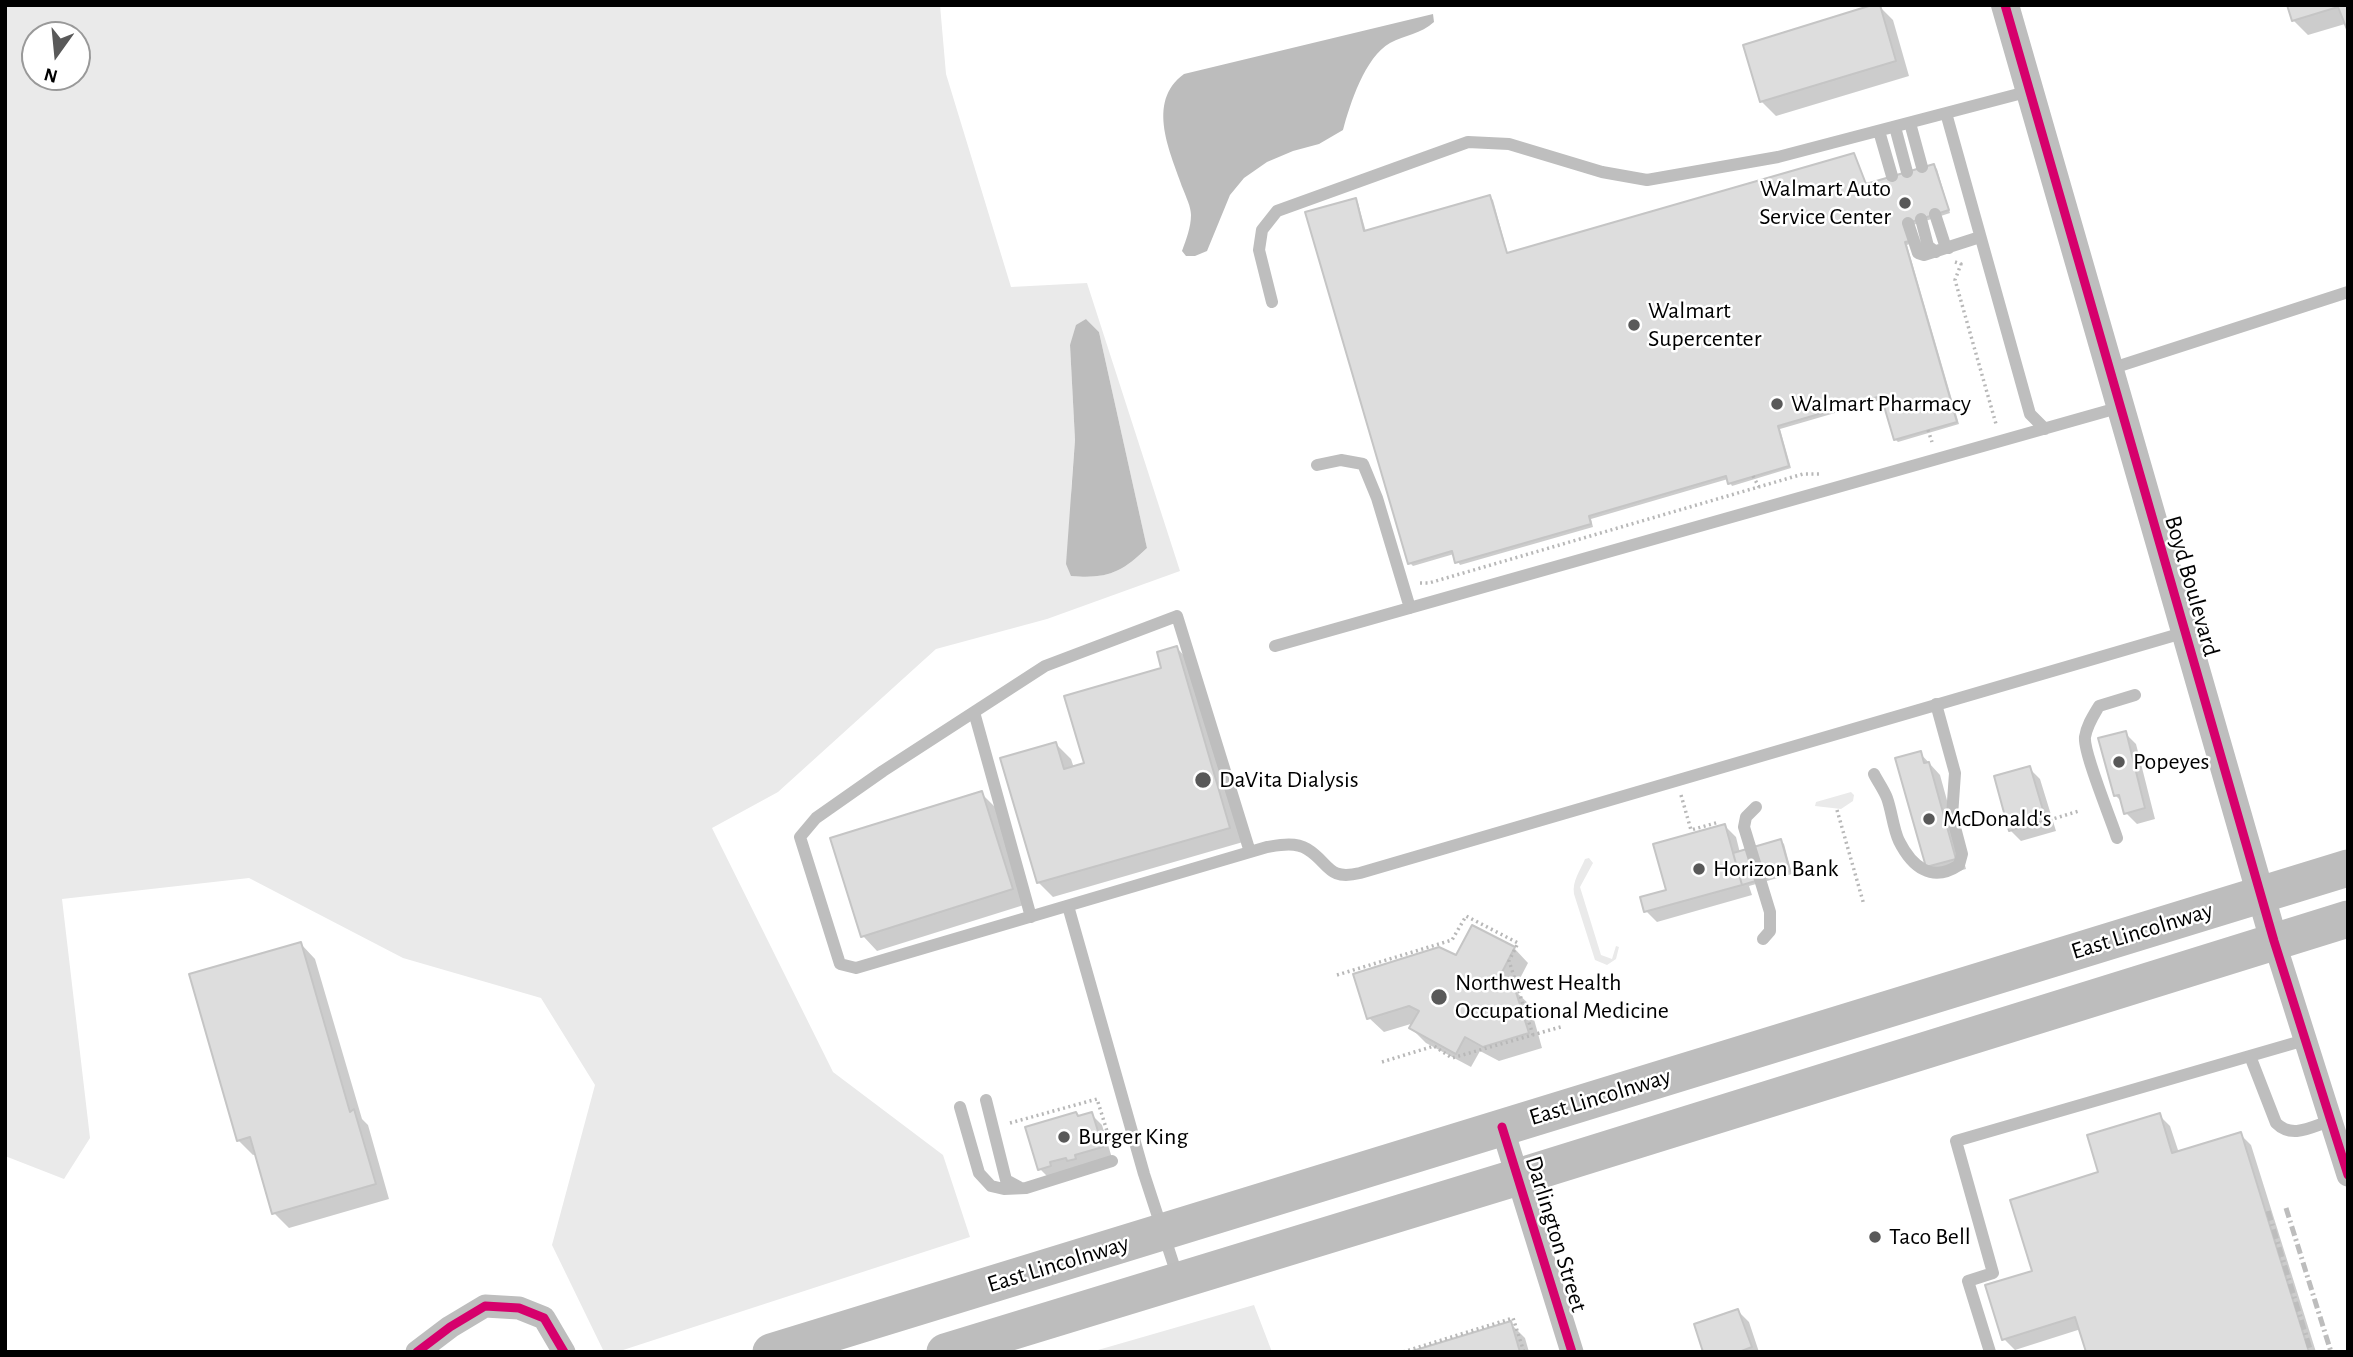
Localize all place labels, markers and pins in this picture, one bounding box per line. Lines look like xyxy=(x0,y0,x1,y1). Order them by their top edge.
place label: Walmart Auto Service Center xyxy=(1759,175,1891,231)
marker: Walmart Auto Service Center xyxy=(1897,195,1913,211)
place label: Walmart Supercenter xyxy=(1648,297,1761,353)
marker: Walmart Supercenter xyxy=(1626,317,1642,333)
place label: Walmart Pharmacy xyxy=(1791,390,1971,418)
marker: Walmart Pharmacy xyxy=(1769,396,1785,412)
place label: Popeyes xyxy=(2133,748,2209,776)
marker: Popeyes xyxy=(2111,754,2127,770)
place label: DaVita Dialysis xyxy=(1219,766,1359,794)
marker: DaVita Dialysis xyxy=(1193,770,1213,790)
place label: McDonald's xyxy=(1943,805,2052,833)
marker: McDonald's xyxy=(1921,811,1937,827)
place label: Horizon Bank xyxy=(1713,855,1839,883)
marker: Horizon Bank xyxy=(1691,861,1707,877)
place label: Northwest Health Occupational Medicine xyxy=(1455,969,1669,1025)
marker: Northwest Health Occupational Medicine xyxy=(1429,987,1449,1007)
place label: Burger King xyxy=(1078,1123,1188,1151)
marker: Burger King xyxy=(1056,1129,1072,1145)
place label: Taco Bell xyxy=(1889,1223,1971,1251)
marker: Taco Bell xyxy=(1867,1229,1883,1245)

